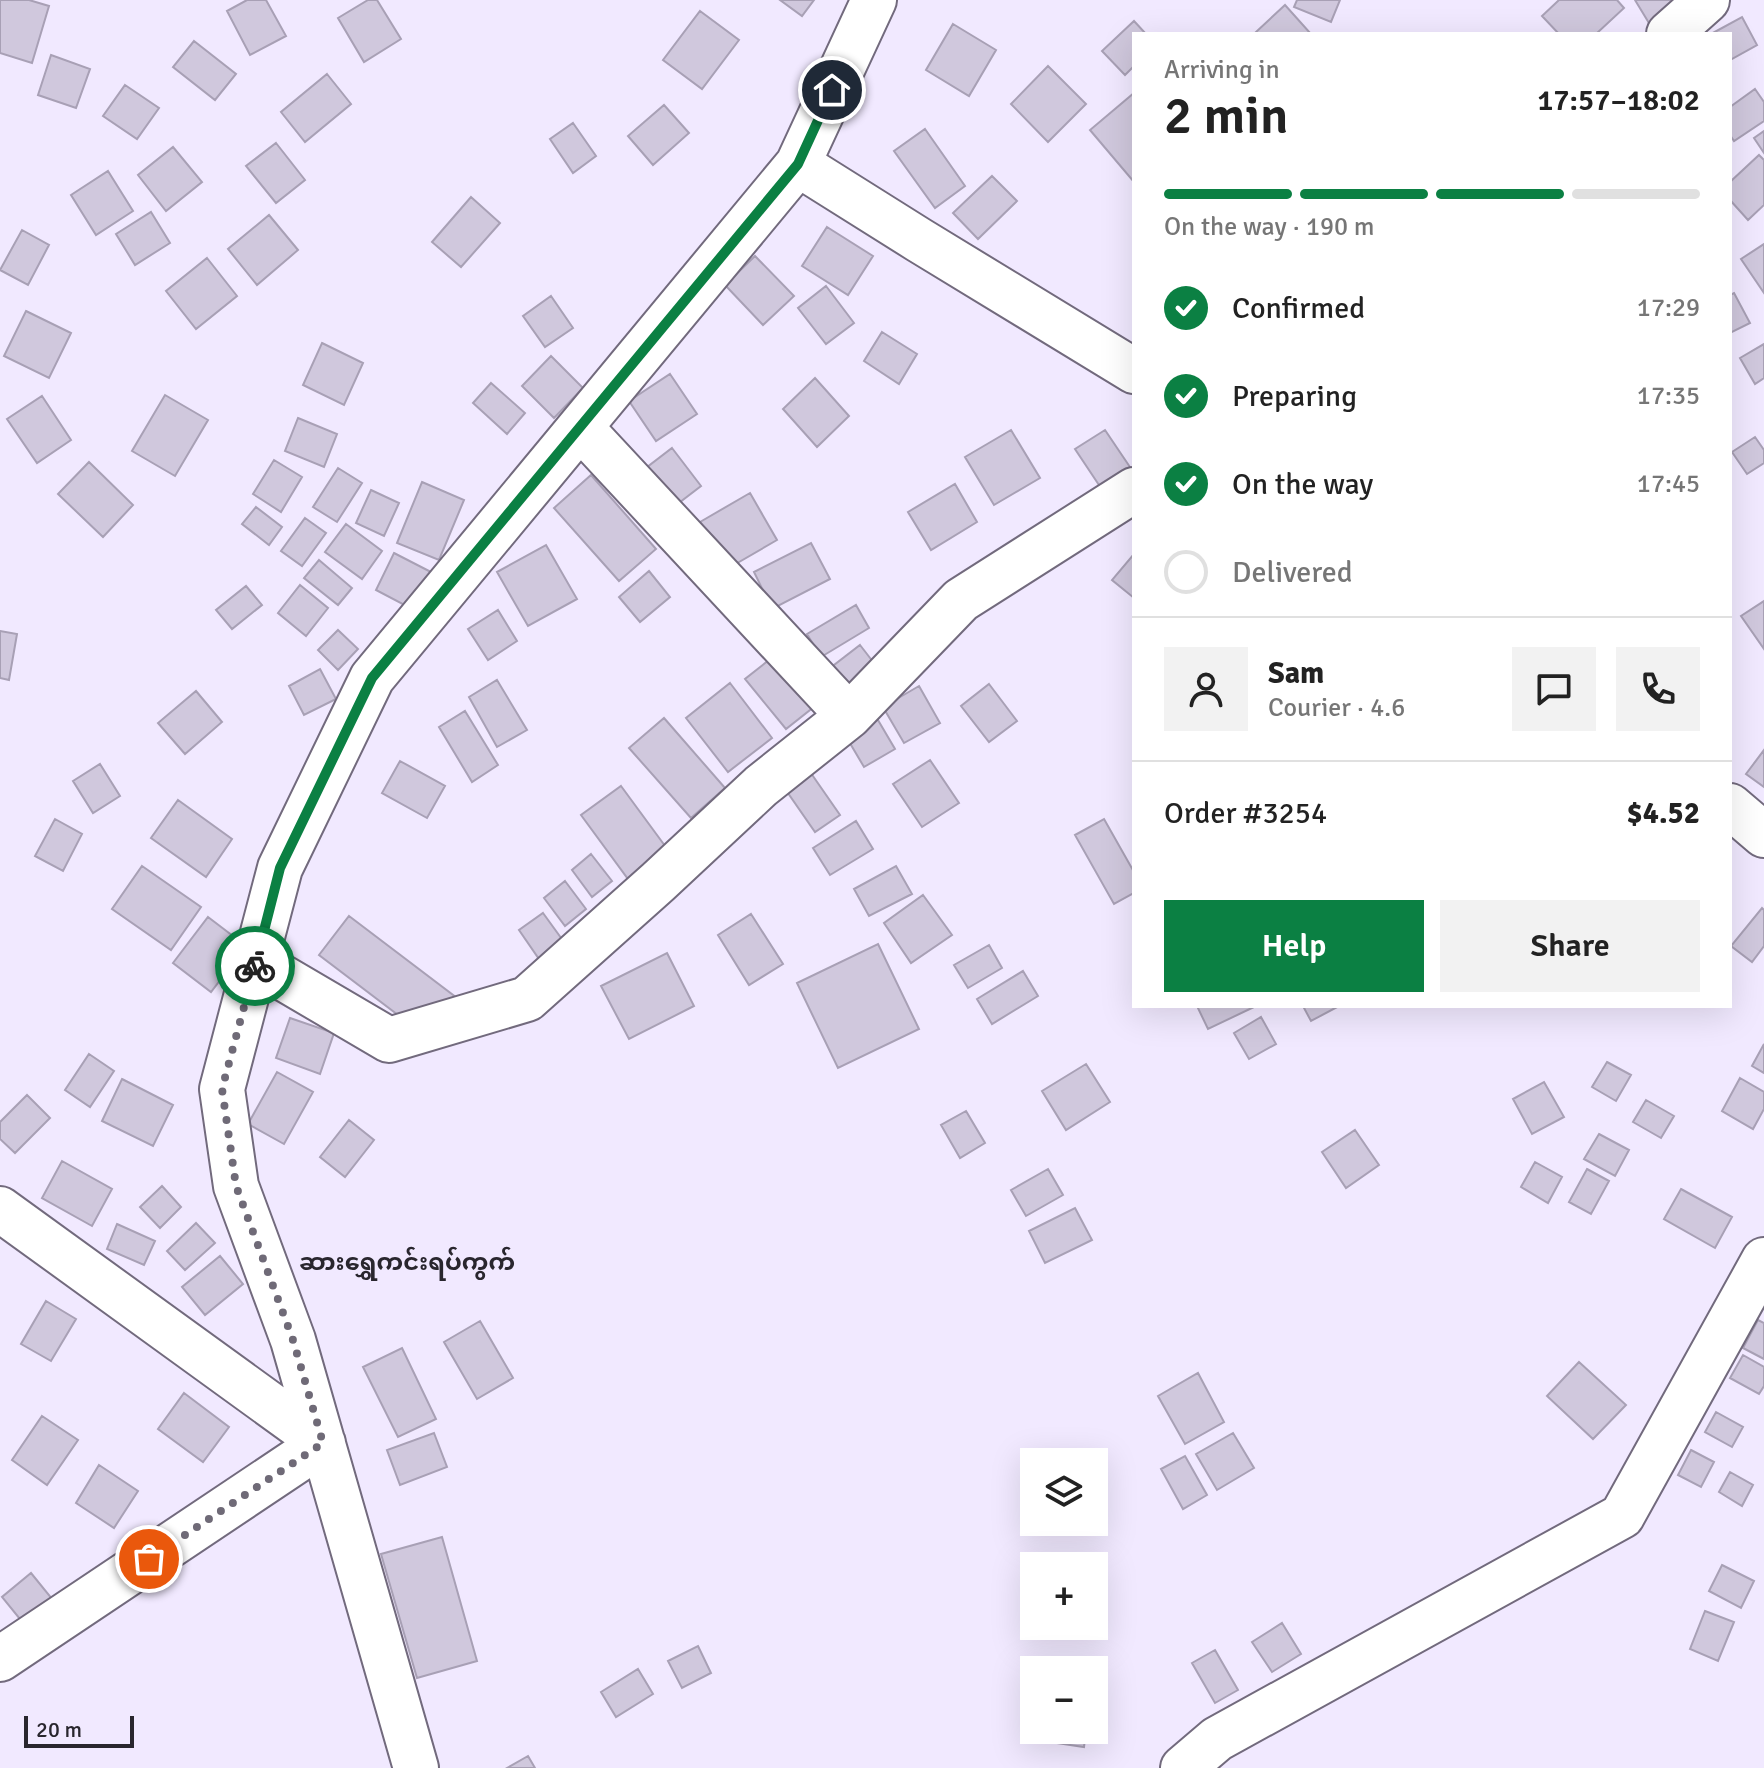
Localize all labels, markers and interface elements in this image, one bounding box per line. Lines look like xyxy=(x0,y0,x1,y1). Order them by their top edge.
text: Arriving in xyxy=(1164,54,1280,86)
pin xyxy=(798,56,866,124)
icon: home xyxy=(810,68,854,112)
text: 17:57–18:02 xyxy=(1537,82,1700,119)
text: 2 min xyxy=(1164,84,1289,148)
text: On the way · 190 m xyxy=(1164,211,1374,243)
icon: check xyxy=(1164,286,1208,330)
text: Confirmed xyxy=(1232,290,1365,327)
text: 17:29 xyxy=(1637,292,1700,324)
icon: check xyxy=(1164,374,1208,418)
text: Preparing xyxy=(1232,378,1357,415)
text: 17:35 xyxy=(1637,380,1700,412)
icon: check xyxy=(1164,462,1208,506)
text: On the way xyxy=(1232,466,1373,503)
text: 17:45 xyxy=(1637,468,1700,500)
text: Delivered xyxy=(1232,554,1353,591)
button: person xyxy=(1164,647,1248,731)
button: chat xyxy=(1512,647,1596,731)
button: phone xyxy=(1616,647,1700,731)
text: Sam xyxy=(1268,655,1324,692)
text: Courier · 4.6 xyxy=(1268,692,1405,724)
text: Order #3254 xyxy=(1164,795,1327,832)
text: $4.52 xyxy=(1627,795,1700,832)
button: Help xyxy=(1164,900,1424,992)
button: Share xyxy=(1440,900,1700,992)
courier xyxy=(215,926,295,1006)
icon: bike xyxy=(233,944,277,988)
district label: ဆားရွှေကင်းရပ်ကွက် xyxy=(299,1246,515,1281)
map controls xyxy=(1020,1448,1108,1744)
button: layers xyxy=(1020,1448,1108,1536)
pin xyxy=(115,1525,183,1593)
icon: bag xyxy=(127,1537,171,1581)
button: + xyxy=(1020,1552,1108,1640)
button: − xyxy=(1020,1656,1108,1744)
scale bar xyxy=(24,1712,134,1748)
text: 20 m xyxy=(36,1716,82,1743)

